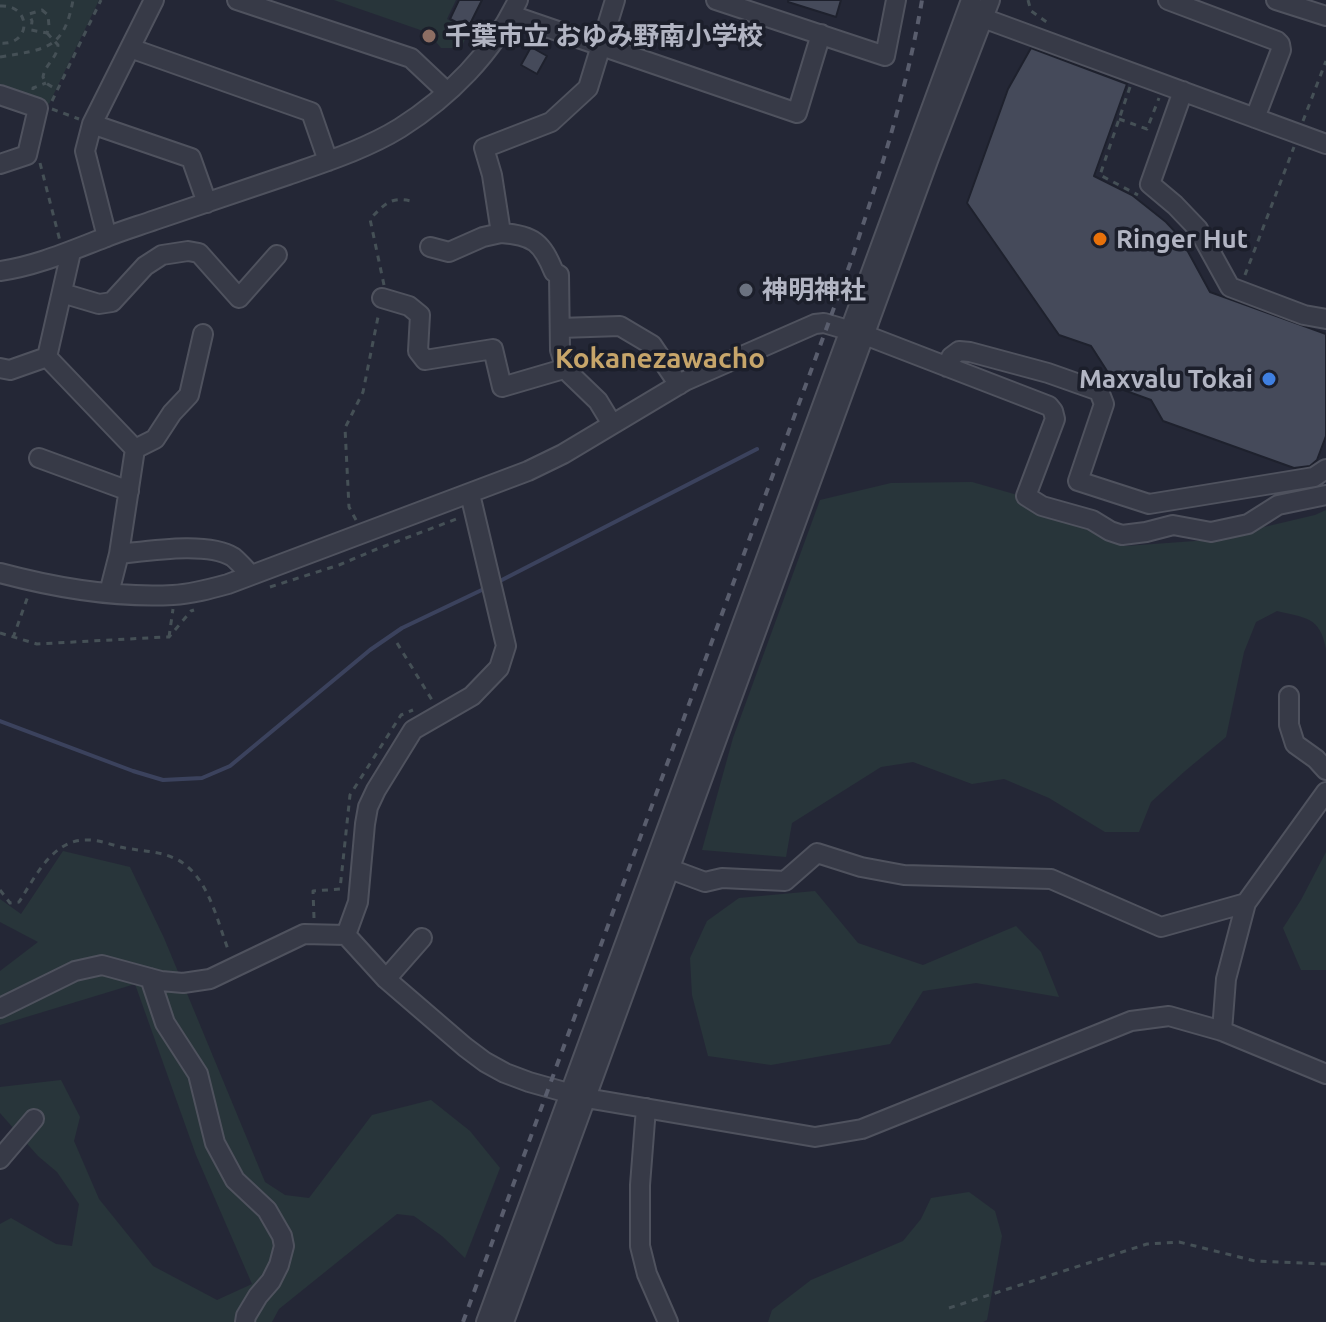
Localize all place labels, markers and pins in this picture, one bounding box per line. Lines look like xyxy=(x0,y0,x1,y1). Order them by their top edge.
place label: 千葉市立 おゆみ野南小学校 xyxy=(445,20,763,52)
marker: 千葉市立 おゆみ野南小学校 xyxy=(420,27,438,45)
place label: Ringer Hut xyxy=(1116,223,1248,255)
marker: Ringer Hut xyxy=(1091,230,1109,248)
place label: 神明神社 xyxy=(762,274,866,306)
marker: 神明神社 xyxy=(737,281,755,299)
place label: Maxvalu Tokai xyxy=(1079,363,1253,395)
marker: Maxvalu Tokai xyxy=(1260,370,1278,388)

